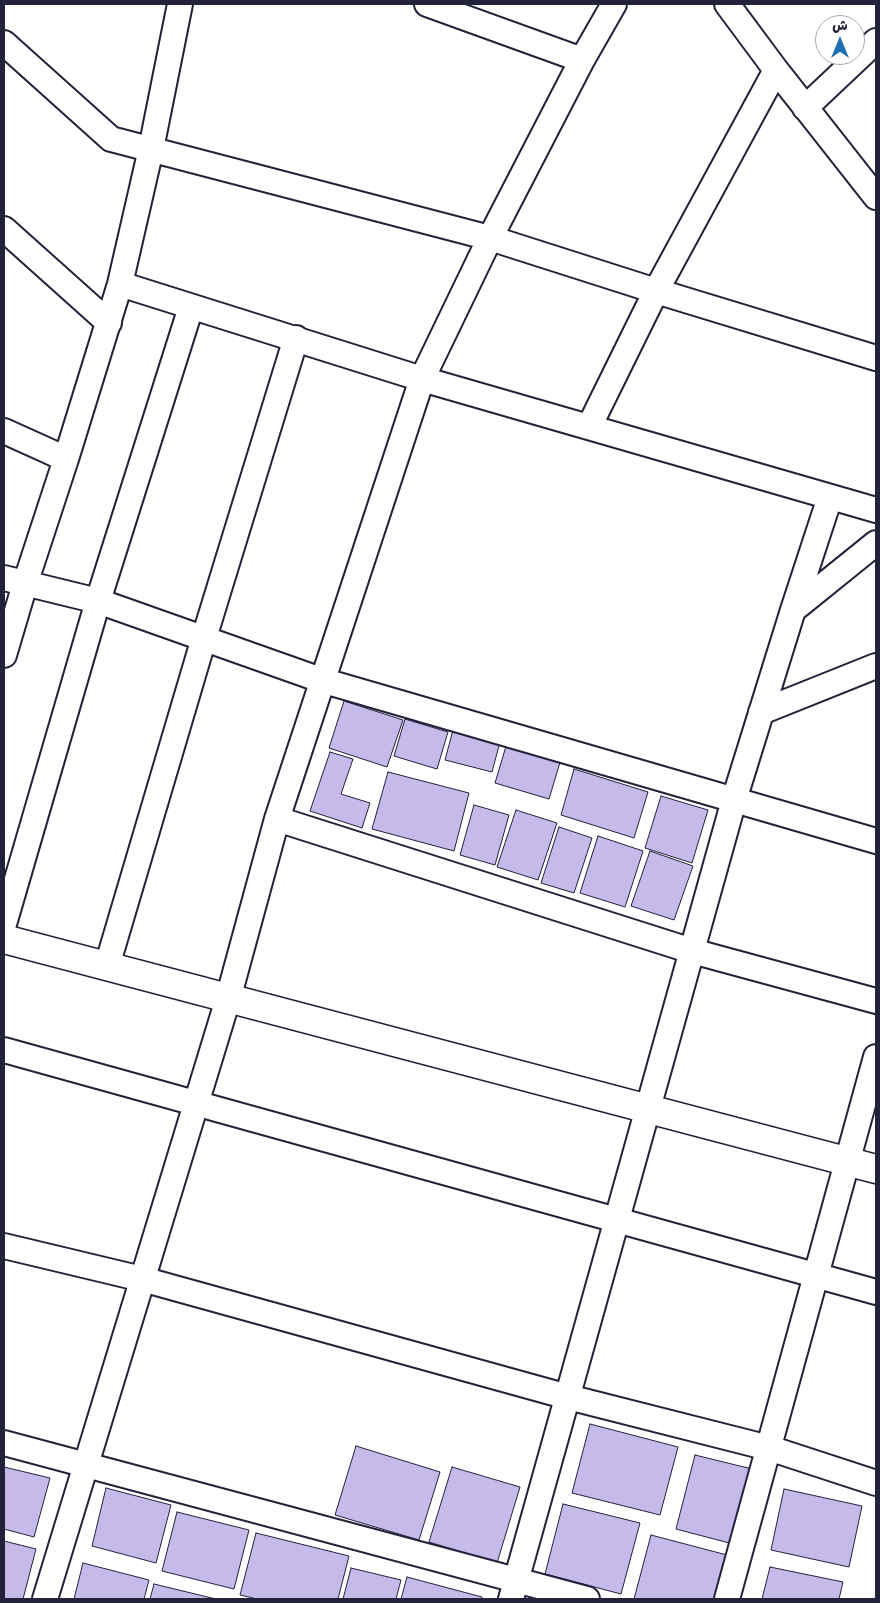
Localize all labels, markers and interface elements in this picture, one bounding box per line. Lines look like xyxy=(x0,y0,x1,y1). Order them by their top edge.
north arrow xyxy=(815,15,865,65)
text: ش xyxy=(832,17,848,34)

